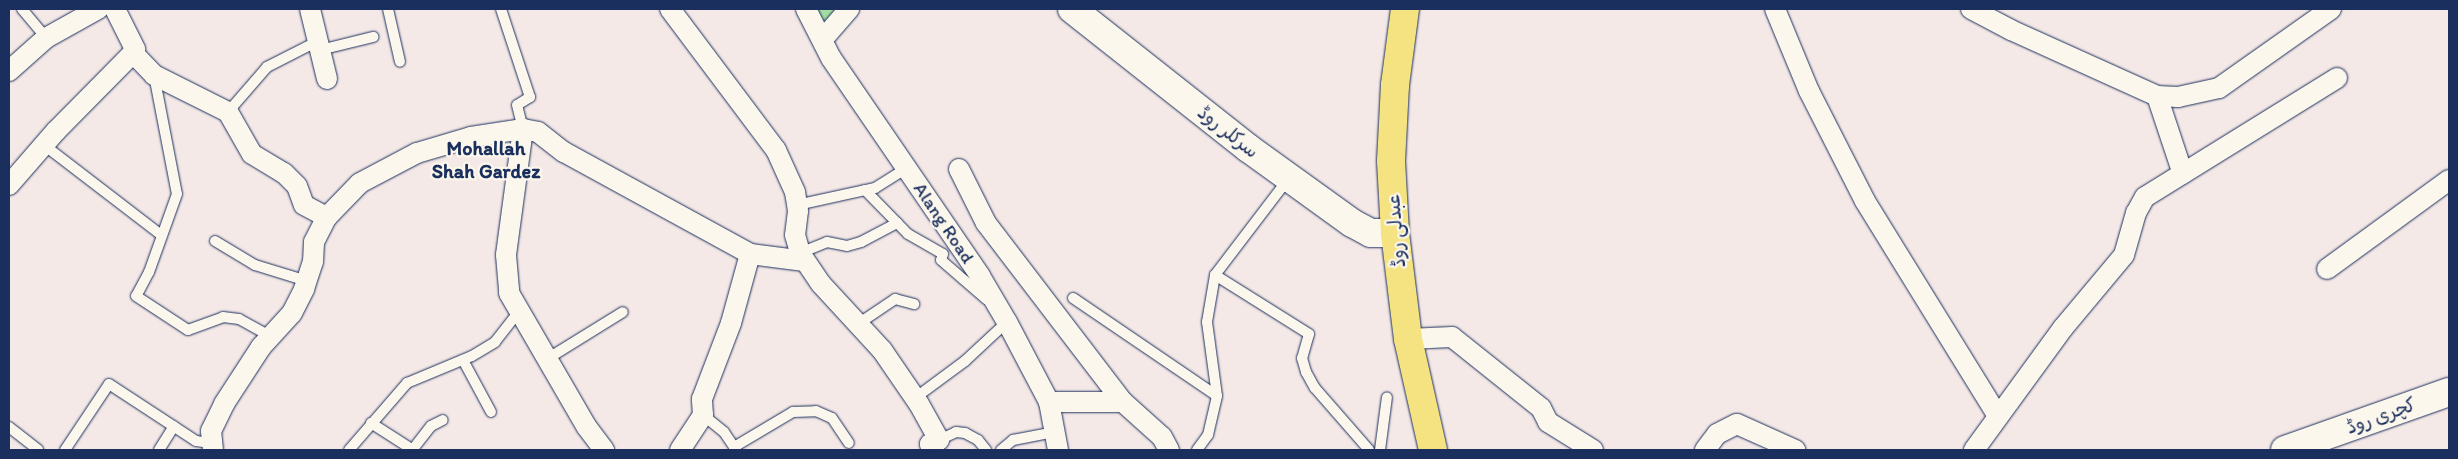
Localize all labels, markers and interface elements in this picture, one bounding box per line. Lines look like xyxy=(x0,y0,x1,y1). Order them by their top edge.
street label: سرکلر روڈ xyxy=(1193,101,1263,163)
district label: Mohallah Shah Gardez xyxy=(432,137,540,184)
street label: Alang Road xyxy=(909,178,979,268)
street label: عبدلی روڈ xyxy=(1381,193,1411,269)
street label: کچری روڈ xyxy=(2343,393,2419,439)

